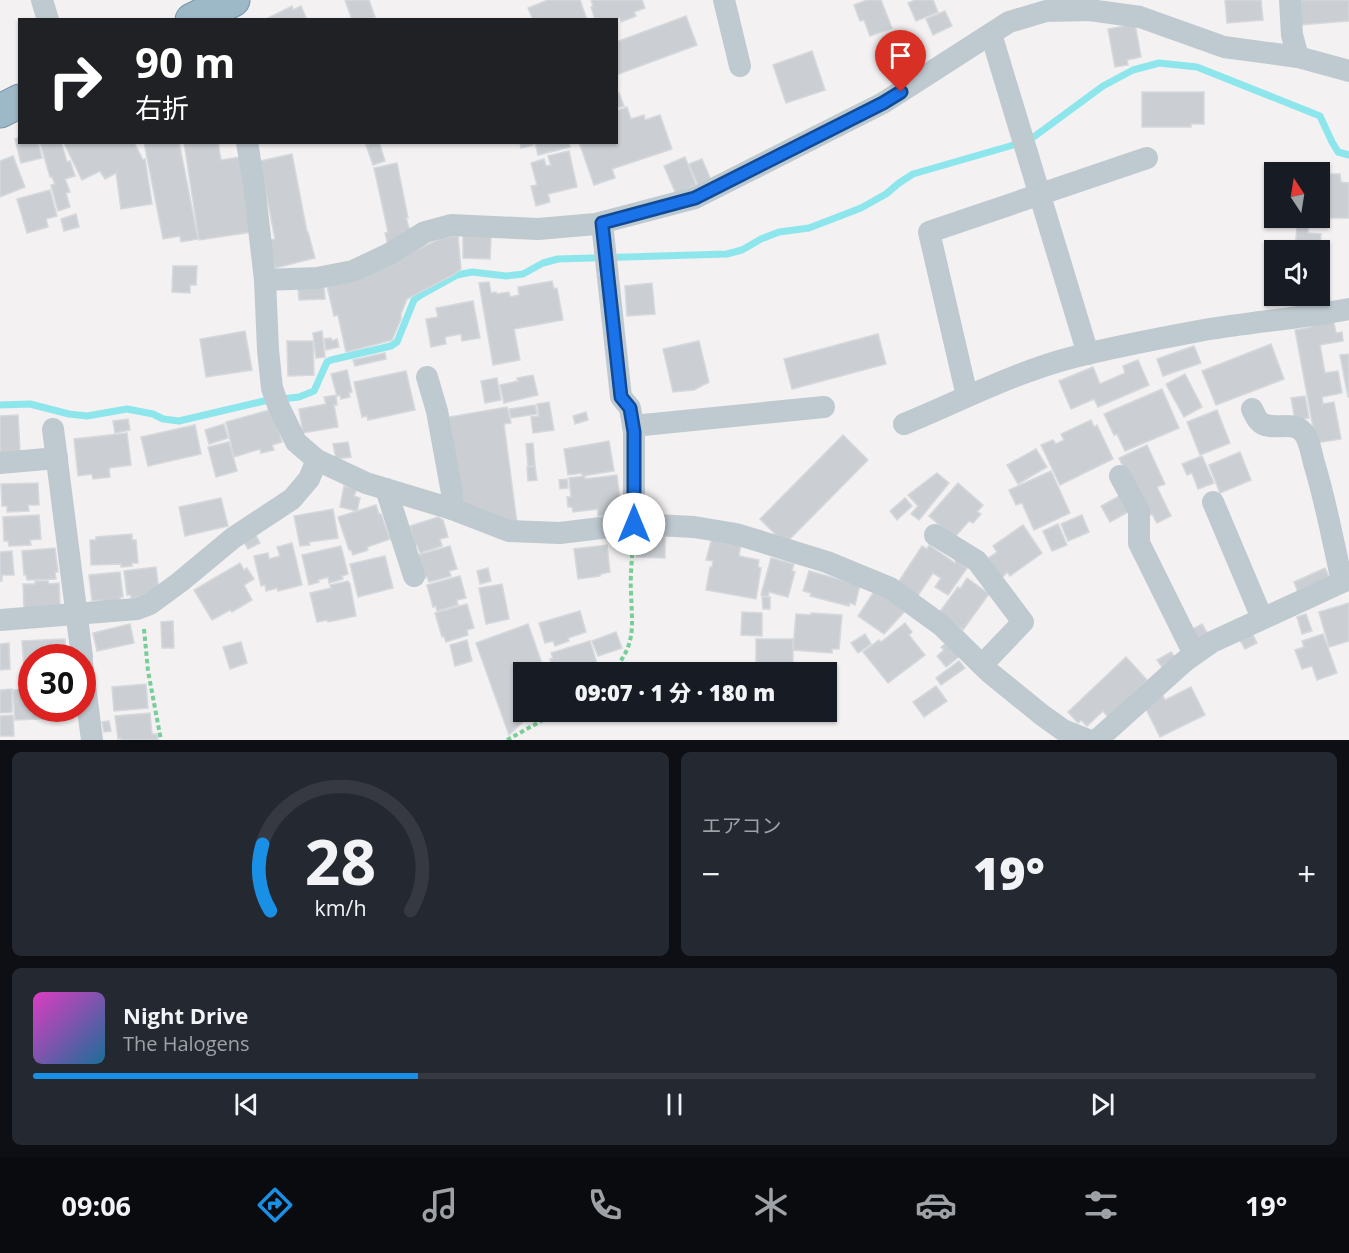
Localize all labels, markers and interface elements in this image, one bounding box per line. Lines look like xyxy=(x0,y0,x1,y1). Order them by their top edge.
pin xyxy=(875,30,926,92)
text: 90 m xyxy=(135,33,235,90)
icon: arrive xyxy=(884,39,917,72)
icon: right xyxy=(36,42,114,120)
text: 右折 xyxy=(135,89,189,126)
north arrow xyxy=(1264,162,1330,228)
map controls xyxy=(1264,162,1330,306)
button: sound xyxy=(1264,240,1330,306)
position arrow xyxy=(602,492,666,556)
speed limit sign: 30 xyxy=(18,644,96,722)
text: 09:07 · 1 分 · 180 m xyxy=(575,677,775,707)
text: エアコン xyxy=(702,812,782,839)
text: 28 xyxy=(305,818,376,903)
text: 19° xyxy=(973,842,1045,903)
text: − xyxy=(702,851,720,896)
text: + xyxy=(1297,851,1316,896)
text: km/h xyxy=(314,893,366,922)
text: Night Drive xyxy=(123,1000,248,1030)
text: The Halogens xyxy=(123,1030,250,1057)
icon: previous xyxy=(230,1088,263,1121)
icon: pause xyxy=(658,1088,691,1121)
icon: next xyxy=(1086,1088,1119,1121)
icon: directions xyxy=(254,1184,296,1226)
icon: music xyxy=(419,1184,461,1226)
icon: phone xyxy=(584,1184,626,1226)
icon: climate xyxy=(750,1184,792,1226)
icon: car xyxy=(915,1184,957,1226)
icon: filters xyxy=(1080,1184,1122,1226)
text: 09:06 xyxy=(62,1187,131,1224)
text: 19° xyxy=(1245,1187,1287,1224)

